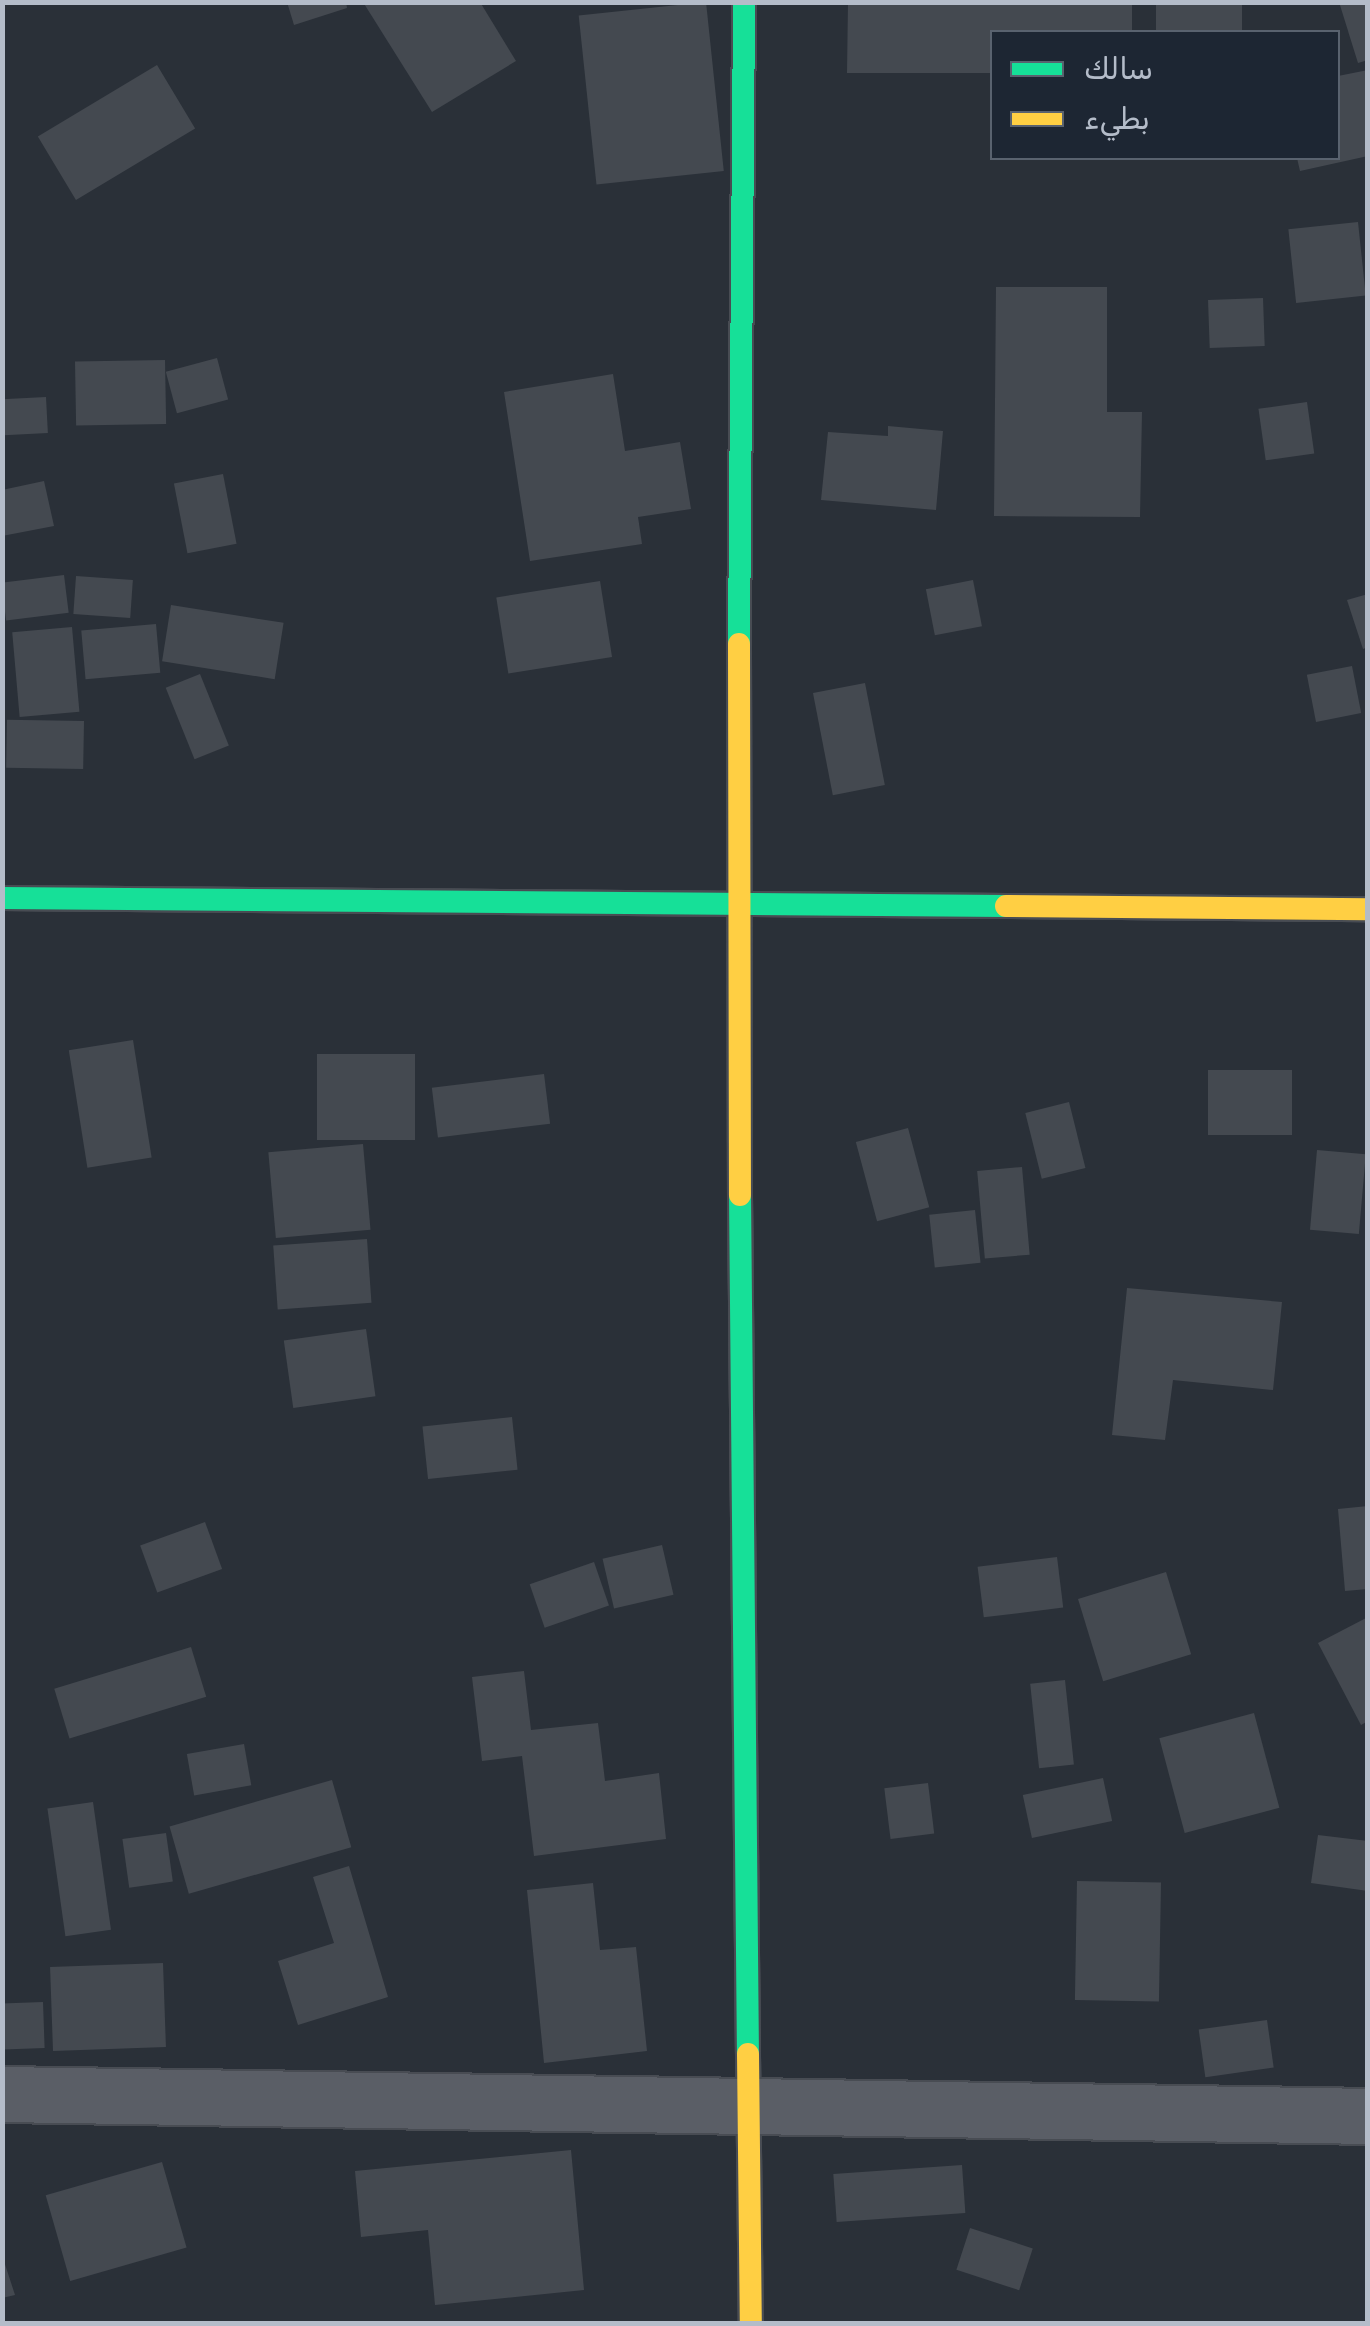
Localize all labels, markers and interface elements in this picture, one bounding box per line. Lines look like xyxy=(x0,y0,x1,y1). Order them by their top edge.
legend xyxy=(990,30,1340,160)
text: سالك xyxy=(1084,51,1153,87)
text: بطيء xyxy=(1084,101,1150,137)

